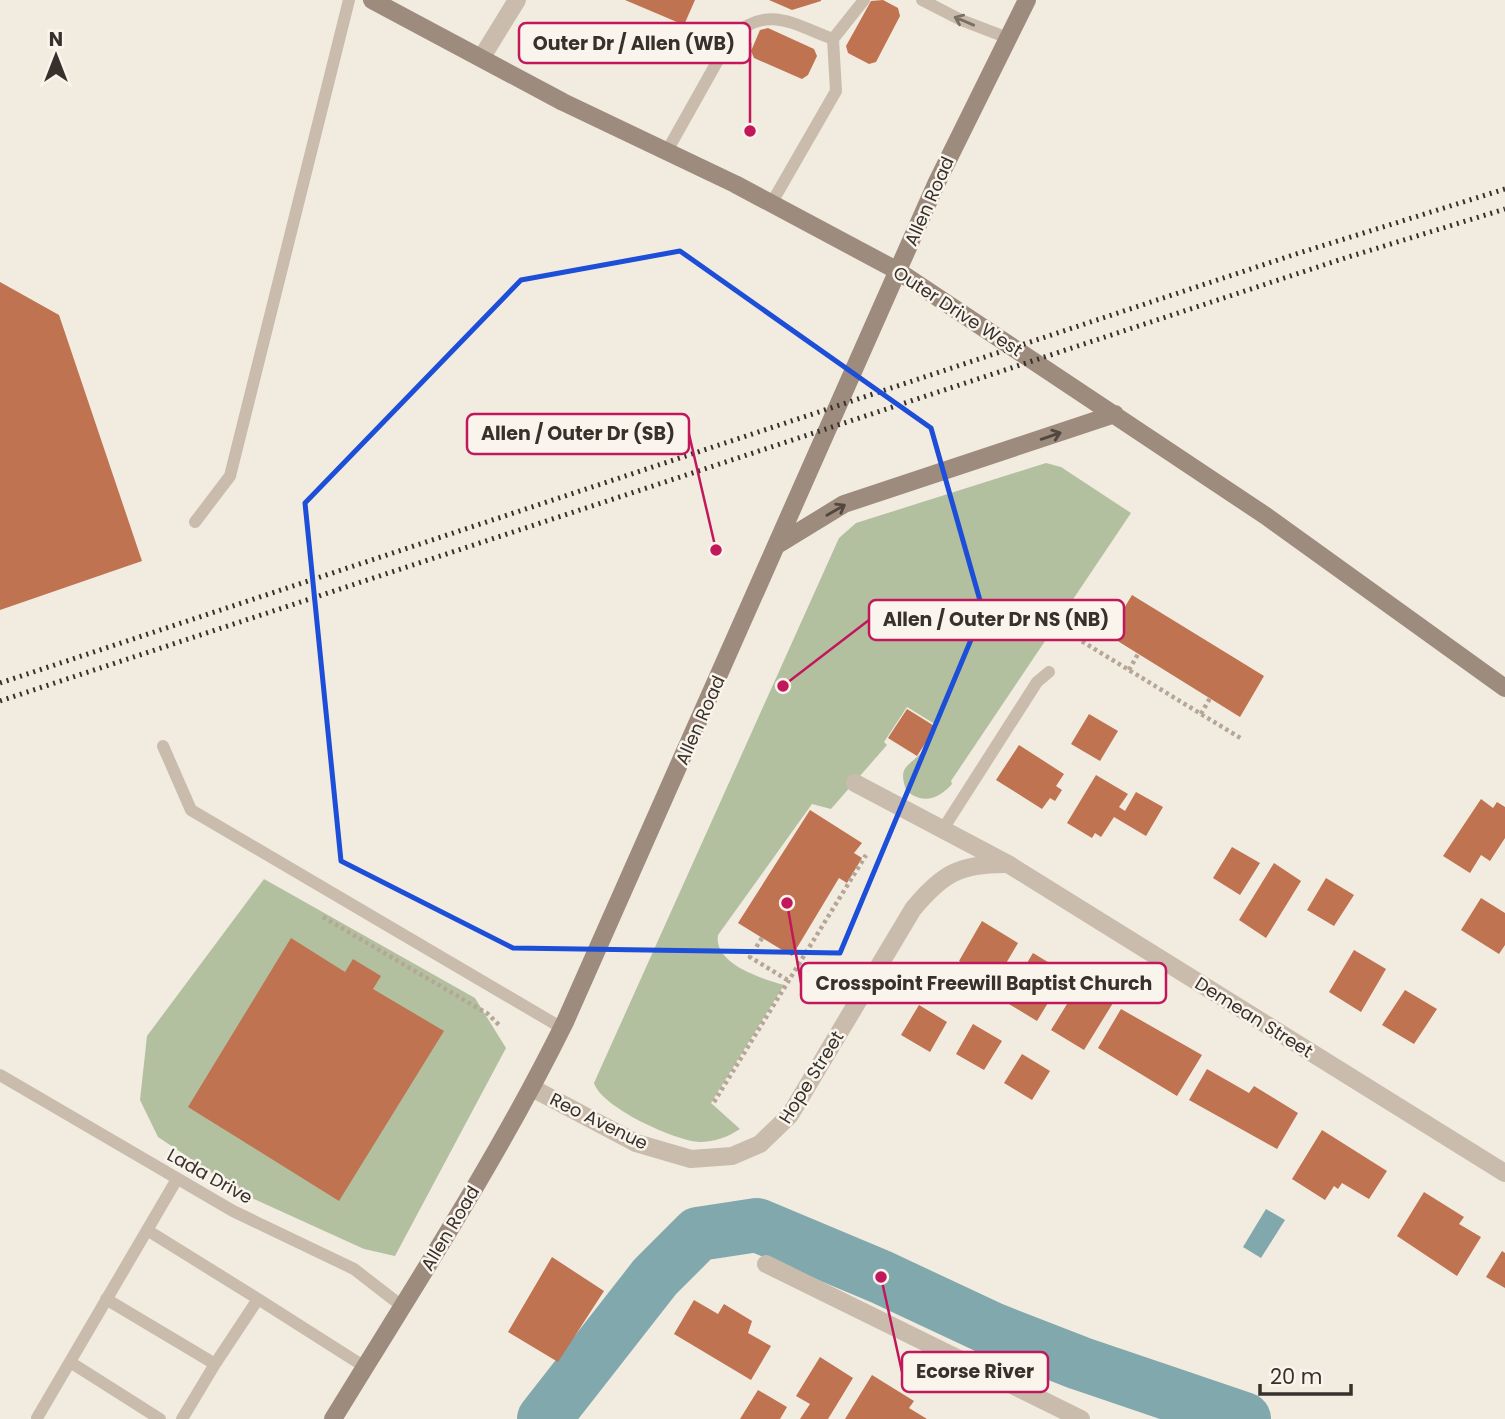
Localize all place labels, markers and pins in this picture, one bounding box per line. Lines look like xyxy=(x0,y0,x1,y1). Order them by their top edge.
callout: Outer Dr / Allen (WB) xyxy=(519,23,750,63)
callout: Allen / Outer Dr (SB) xyxy=(467,414,689,454)
callout: Allen / Outer Dr NS (NB) xyxy=(869,600,1124,640)
callout: Crosspoint Freewill Baptist Church xyxy=(801,963,1166,1003)
callout: Ecorse River xyxy=(902,1352,1048,1392)

